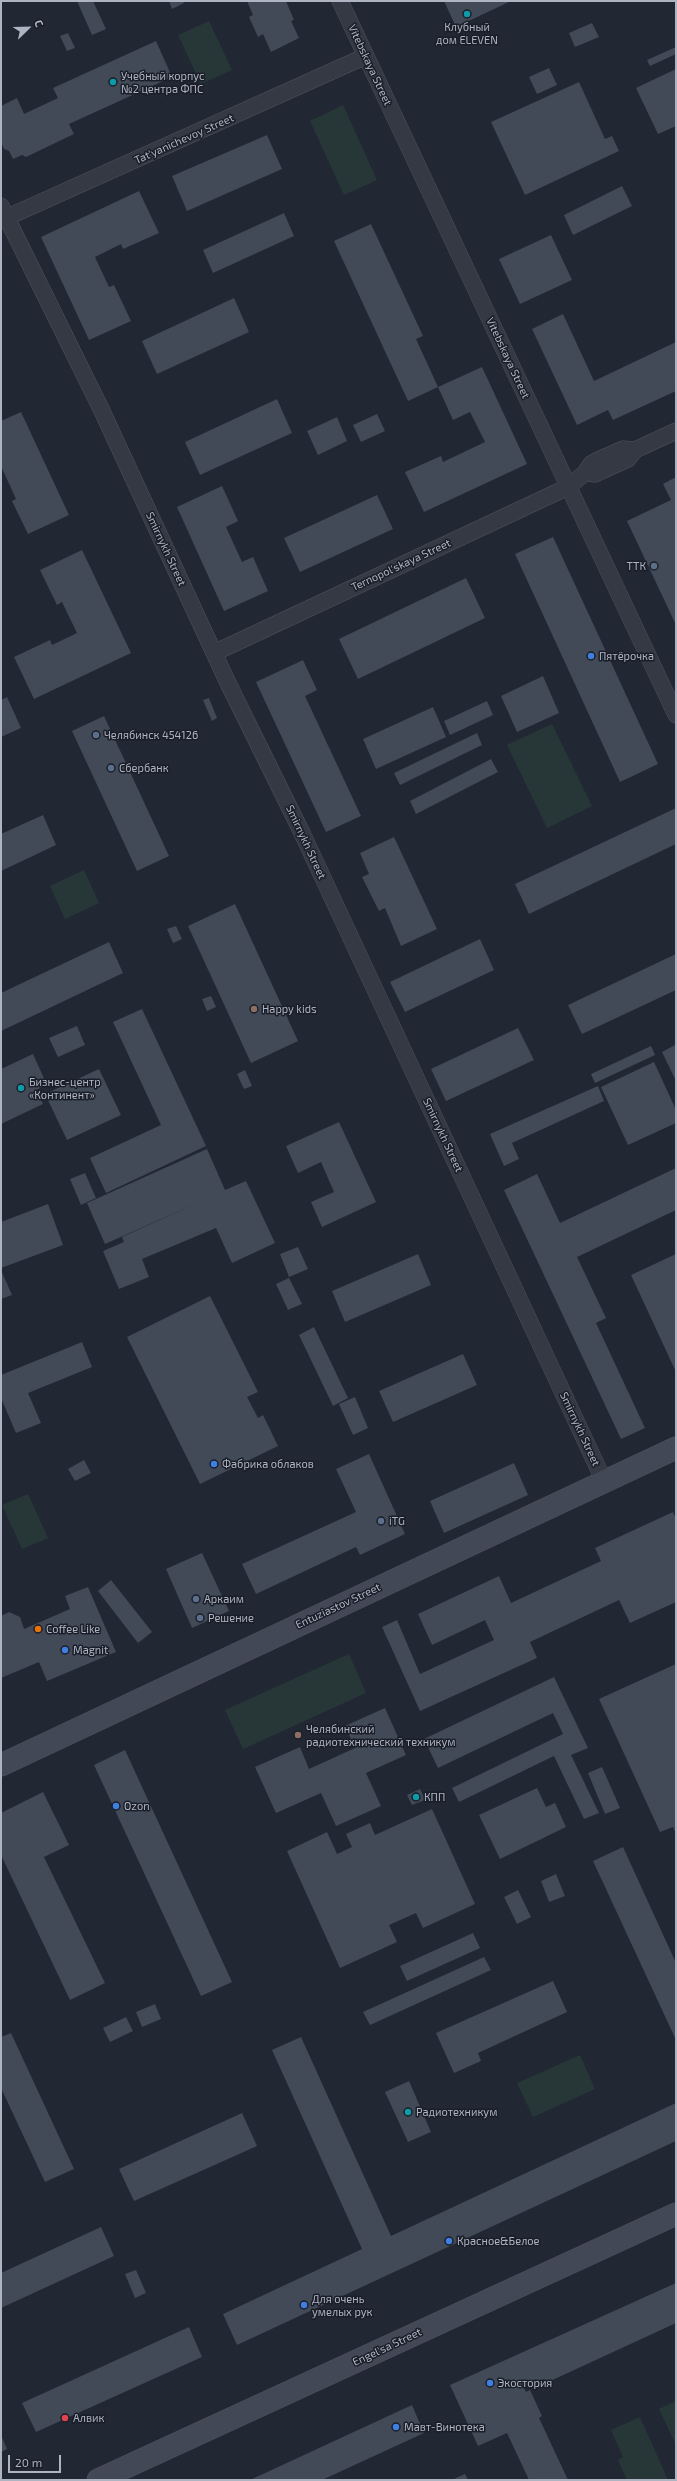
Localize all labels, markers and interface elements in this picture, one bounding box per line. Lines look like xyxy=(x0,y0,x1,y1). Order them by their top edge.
north arrow xyxy=(8,8,48,48)
marker: Клубный дом ELEVEN xyxy=(462,9,472,19)
text: С xyxy=(32,18,47,29)
place label: Клубный дом ELEVEN xyxy=(436,20,498,46)
street label: Vitebskaya Street xyxy=(345,22,395,108)
place label: Учебный корпус №2 центра ФПС xyxy=(121,69,204,95)
marker: Учебный корпус №2 центра ФПС xyxy=(108,77,118,87)
street label: Tat'yanichevoy Street xyxy=(132,111,236,167)
street label: Vitebskaya Street xyxy=(483,315,533,401)
street label: Smirnykh Street xyxy=(143,510,189,588)
street label: Ternopol'skaya Street xyxy=(349,536,453,594)
place label: ТТК xyxy=(627,559,646,573)
marker: ТТК xyxy=(649,561,659,571)
place label: Пятёрочка xyxy=(599,649,654,663)
marker: Пятёрочка xyxy=(586,651,596,661)
place label: Челябинск 454126 xyxy=(104,728,198,742)
marker: Челябинск 454126 xyxy=(91,730,101,740)
place label: Сбербанк xyxy=(119,761,169,775)
marker: Сбербанк xyxy=(106,763,116,773)
street label: Smirnykh Street xyxy=(283,803,329,881)
place label: Happy kids xyxy=(262,1002,317,1016)
marker: Happy kids xyxy=(249,1004,259,1014)
place label: Бизнес-центр «Континент» xyxy=(29,1075,101,1101)
marker: Бизнес-центр «Континент» xyxy=(16,1083,26,1093)
street label: Smirnykh Street xyxy=(420,1096,466,1174)
street label: Smirnykh Street xyxy=(557,1390,603,1468)
place label: Фабрика облаков xyxy=(222,1457,314,1471)
marker: Фабрика облаков xyxy=(209,1459,219,1469)
place label: iTG xyxy=(389,1514,405,1528)
marker: iTG xyxy=(376,1516,386,1526)
street label: Entuziastov Street xyxy=(293,1581,383,1631)
place label: Аркаим xyxy=(204,1592,244,1606)
marker: Аркаим xyxy=(191,1594,201,1604)
place label: Решение xyxy=(208,1611,254,1625)
marker: Решение xyxy=(195,1613,205,1623)
place label: Coffee Like xyxy=(46,1622,100,1636)
marker: Coffee Like xyxy=(33,1624,43,1634)
place label: Magnit xyxy=(73,1643,108,1657)
marker: Magnit xyxy=(60,1645,70,1655)
place label: Челябинский радиотехнический техникум xyxy=(306,1722,456,1748)
marker: Челябинский радиотехнический техникум xyxy=(293,1730,303,1740)
place label: КПП xyxy=(424,1790,445,1804)
marker: КПП xyxy=(411,1792,421,1802)
place label: Ozon xyxy=(124,1799,150,1813)
marker: Ozon xyxy=(111,1801,121,1811)
place label: Радиотехникум xyxy=(416,2105,497,2119)
marker: Радиотехникум xyxy=(403,2107,413,2117)
place label: Красное&Белое xyxy=(457,2234,540,2248)
marker: Красное&Белое xyxy=(444,2236,454,2246)
place label: Для очень умелых рук xyxy=(312,2292,372,2318)
marker: Для очень умелых рук xyxy=(299,2300,309,2310)
street label: Engel'sa Street xyxy=(350,2325,424,2369)
place label: Экостория xyxy=(498,2376,552,2390)
marker: Экостория xyxy=(485,2378,495,2388)
place label: Алвик xyxy=(73,2411,104,2425)
marker: Алвик xyxy=(60,2413,70,2423)
place label: Мавт-Винотека xyxy=(404,2420,485,2434)
marker: Мавт-Винотека xyxy=(391,2422,401,2432)
scale bar xyxy=(10,2447,63,2473)
text: 20 m xyxy=(15,2455,42,2469)

